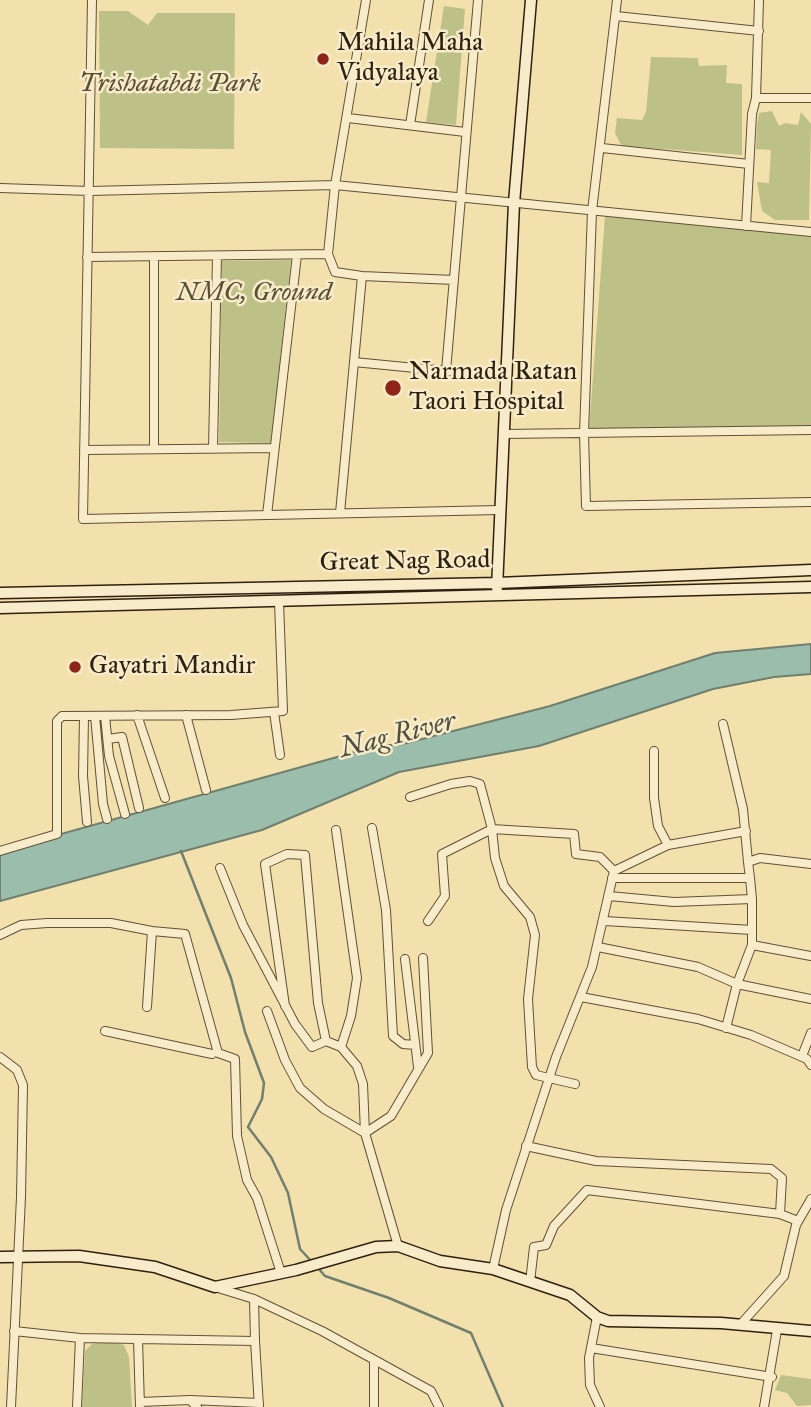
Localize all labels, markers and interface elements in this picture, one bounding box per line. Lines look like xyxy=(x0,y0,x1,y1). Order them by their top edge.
place label: Mahila Maha Vidyalaya xyxy=(337,28,483,90)
marker: Mahila Maha Vidyalaya xyxy=(315,51,331,67)
park label: Trishatabdi Park xyxy=(79,69,261,101)
park label: NMC, Ground xyxy=(176,278,332,310)
place label: Narmada Ratan Taori Hospital xyxy=(409,357,577,418)
marker: Narmada Ratan Taori Hospital xyxy=(383,378,403,398)
street label: Great Nag Road xyxy=(319,545,491,579)
place label: Gayatri Mandir xyxy=(89,651,255,683)
marker: Gayatri Mandir xyxy=(67,659,83,675)
water label: Nag River xyxy=(337,705,459,767)

